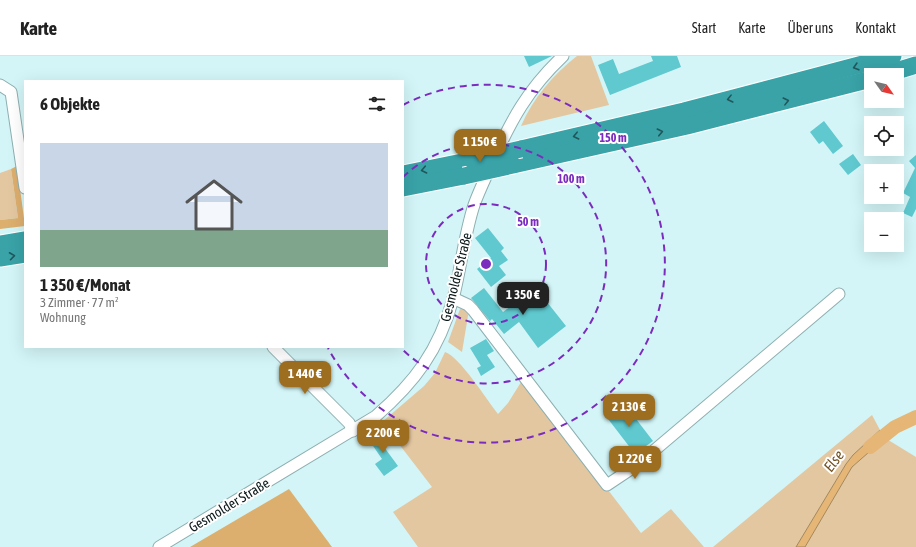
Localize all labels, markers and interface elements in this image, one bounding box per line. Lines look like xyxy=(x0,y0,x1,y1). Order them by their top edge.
text: Karte xyxy=(20,17,57,39)
text: Start xyxy=(692,20,716,36)
text: Karte xyxy=(738,20,766,36)
text: Über uns xyxy=(788,20,833,36)
text: Kontakt xyxy=(855,20,896,36)
one-way arrow xyxy=(853,62,859,70)
north arrow xyxy=(864,68,904,108)
map controls xyxy=(864,68,904,252)
icon: filters xyxy=(366,93,388,115)
text: 6 Objekte xyxy=(40,94,100,114)
one-way arrow xyxy=(727,94,734,103)
one-way arrow xyxy=(782,97,789,106)
button: locate xyxy=(864,116,904,156)
one-way arrow xyxy=(656,128,663,137)
pin: 1 150 € xyxy=(443,129,517,163)
one-way arrow xyxy=(573,131,580,140)
text: 150 m xyxy=(599,131,627,145)
text: 1 150 € xyxy=(463,134,497,149)
button: + xyxy=(864,164,904,204)
one-way arrow xyxy=(421,165,427,173)
icon: home xyxy=(178,169,250,241)
text: 100 m xyxy=(557,172,585,186)
button: − xyxy=(864,212,904,252)
text: 50 m xyxy=(517,215,539,229)
street label: Gesmolder Straße xyxy=(437,231,475,323)
one-way arrow xyxy=(9,252,16,261)
centre of rings xyxy=(479,257,493,271)
text: 1 350 €/Monat xyxy=(40,275,130,295)
pin: 1 350 € xyxy=(486,282,560,316)
text: 1 350 € xyxy=(506,287,540,302)
text: 3 Zimmer · 77 m² xyxy=(40,295,119,310)
text: Wohnung xyxy=(40,310,86,325)
pin: 1 440 € xyxy=(268,361,342,395)
text: 1 440 € xyxy=(288,366,322,381)
pin: 2 130 € xyxy=(592,394,666,428)
text: 2 130 € xyxy=(612,399,646,414)
pin: 2 200 € xyxy=(346,420,420,454)
text: 2 200 € xyxy=(366,425,400,440)
pin: 1 220 € xyxy=(598,446,672,480)
water label: Else xyxy=(820,446,847,475)
text: 1 220 € xyxy=(618,451,652,466)
street label: Gesmolder Straße xyxy=(186,475,272,535)

